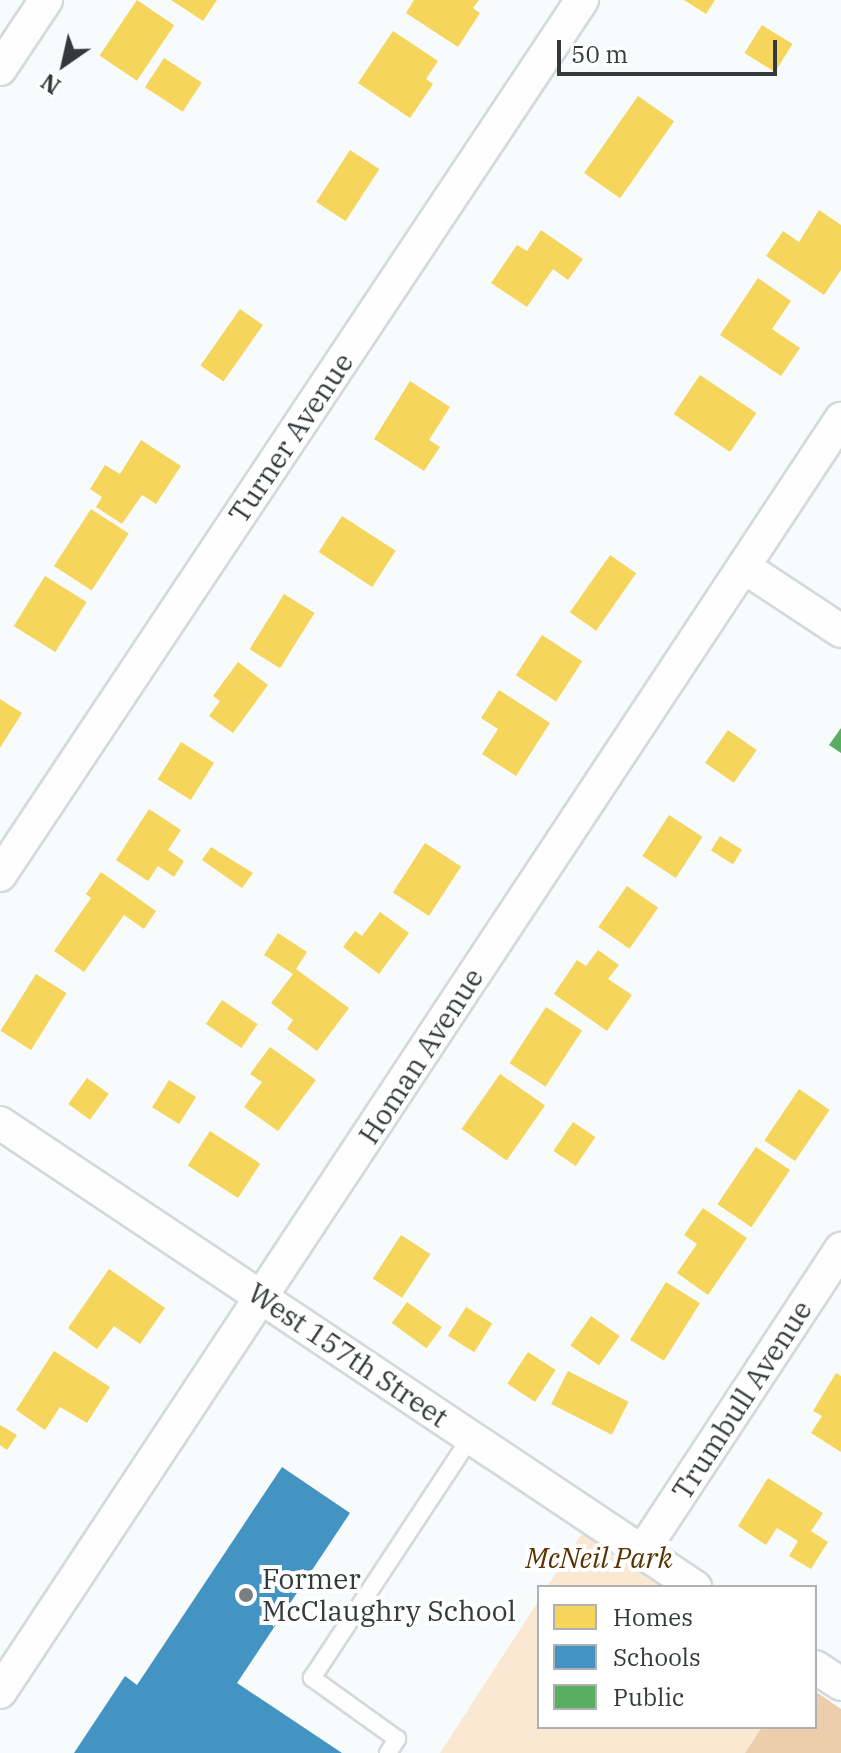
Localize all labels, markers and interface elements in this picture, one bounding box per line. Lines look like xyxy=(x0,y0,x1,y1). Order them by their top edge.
north arrow xyxy=(24,24,104,104)
scale bar xyxy=(561,24,781,74)
text: 50 m xyxy=(571,38,628,70)
text: N xyxy=(35,67,66,101)
street label: Turner Avenue xyxy=(222,347,360,529)
street label: Homan Avenue xyxy=(352,962,490,1150)
street label: West 157th Street xyxy=(242,1276,454,1434)
street label: Trumbull Avenue xyxy=(665,1294,819,1506)
park label: McNeil Park xyxy=(525,1541,673,1575)
place label: Former McClaughry School xyxy=(262,1562,516,1628)
legend xyxy=(537,1585,817,1729)
marker: Former McClaughry School xyxy=(237,1586,255,1604)
text: Homes xyxy=(613,1601,693,1633)
text: Schools xyxy=(613,1641,701,1673)
text: Public xyxy=(613,1681,684,1713)

